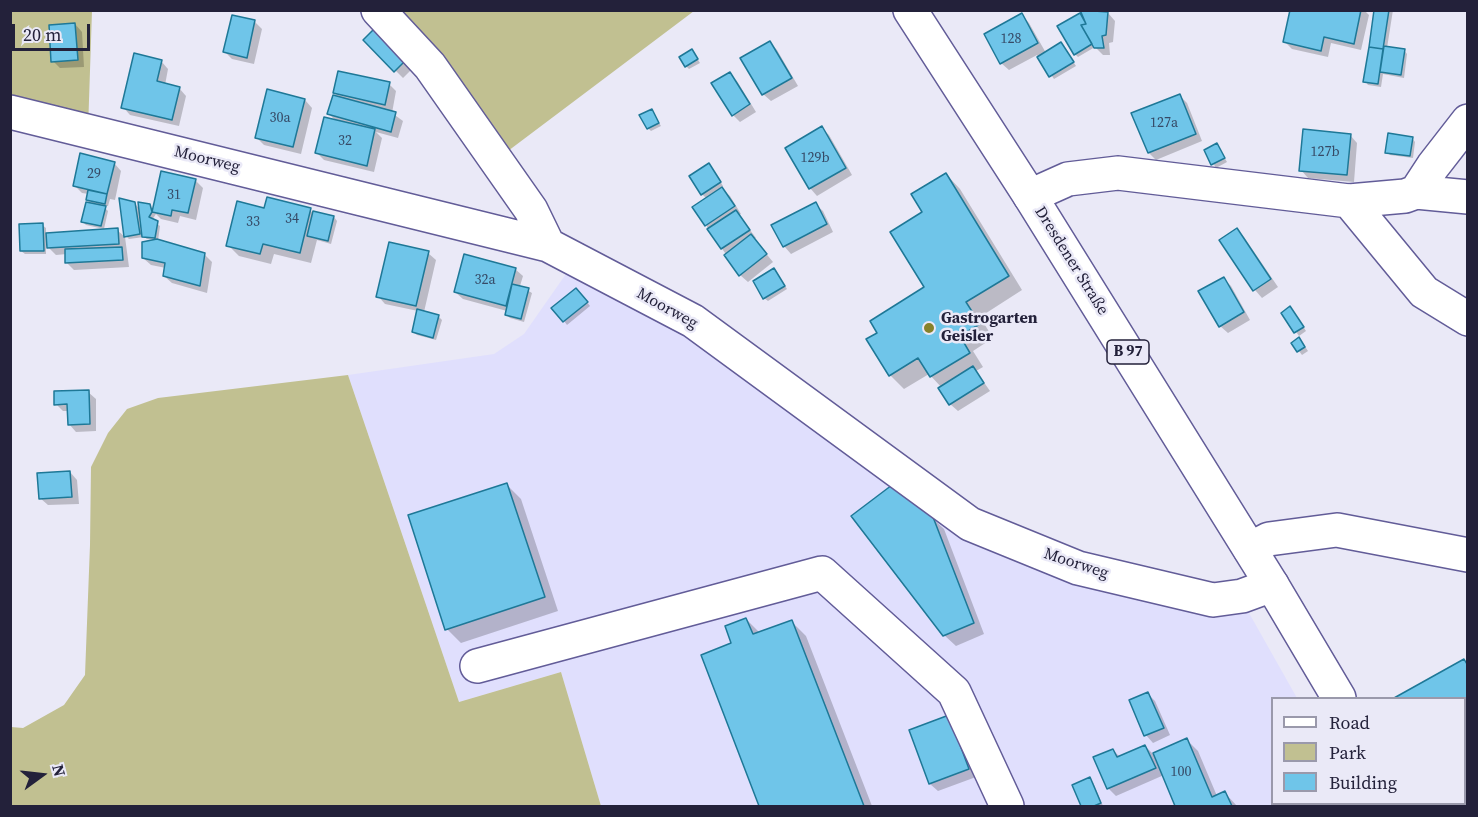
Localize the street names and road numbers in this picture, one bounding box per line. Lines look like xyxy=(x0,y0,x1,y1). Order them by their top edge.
street label: Moorweg xyxy=(172,143,242,177)
street label: Dresdener Straße xyxy=(1030,203,1112,319)
street label: Moorweg xyxy=(633,284,701,334)
road number: B 97 xyxy=(1107,340,1149,364)
street label: Moorweg xyxy=(1041,545,1111,583)

